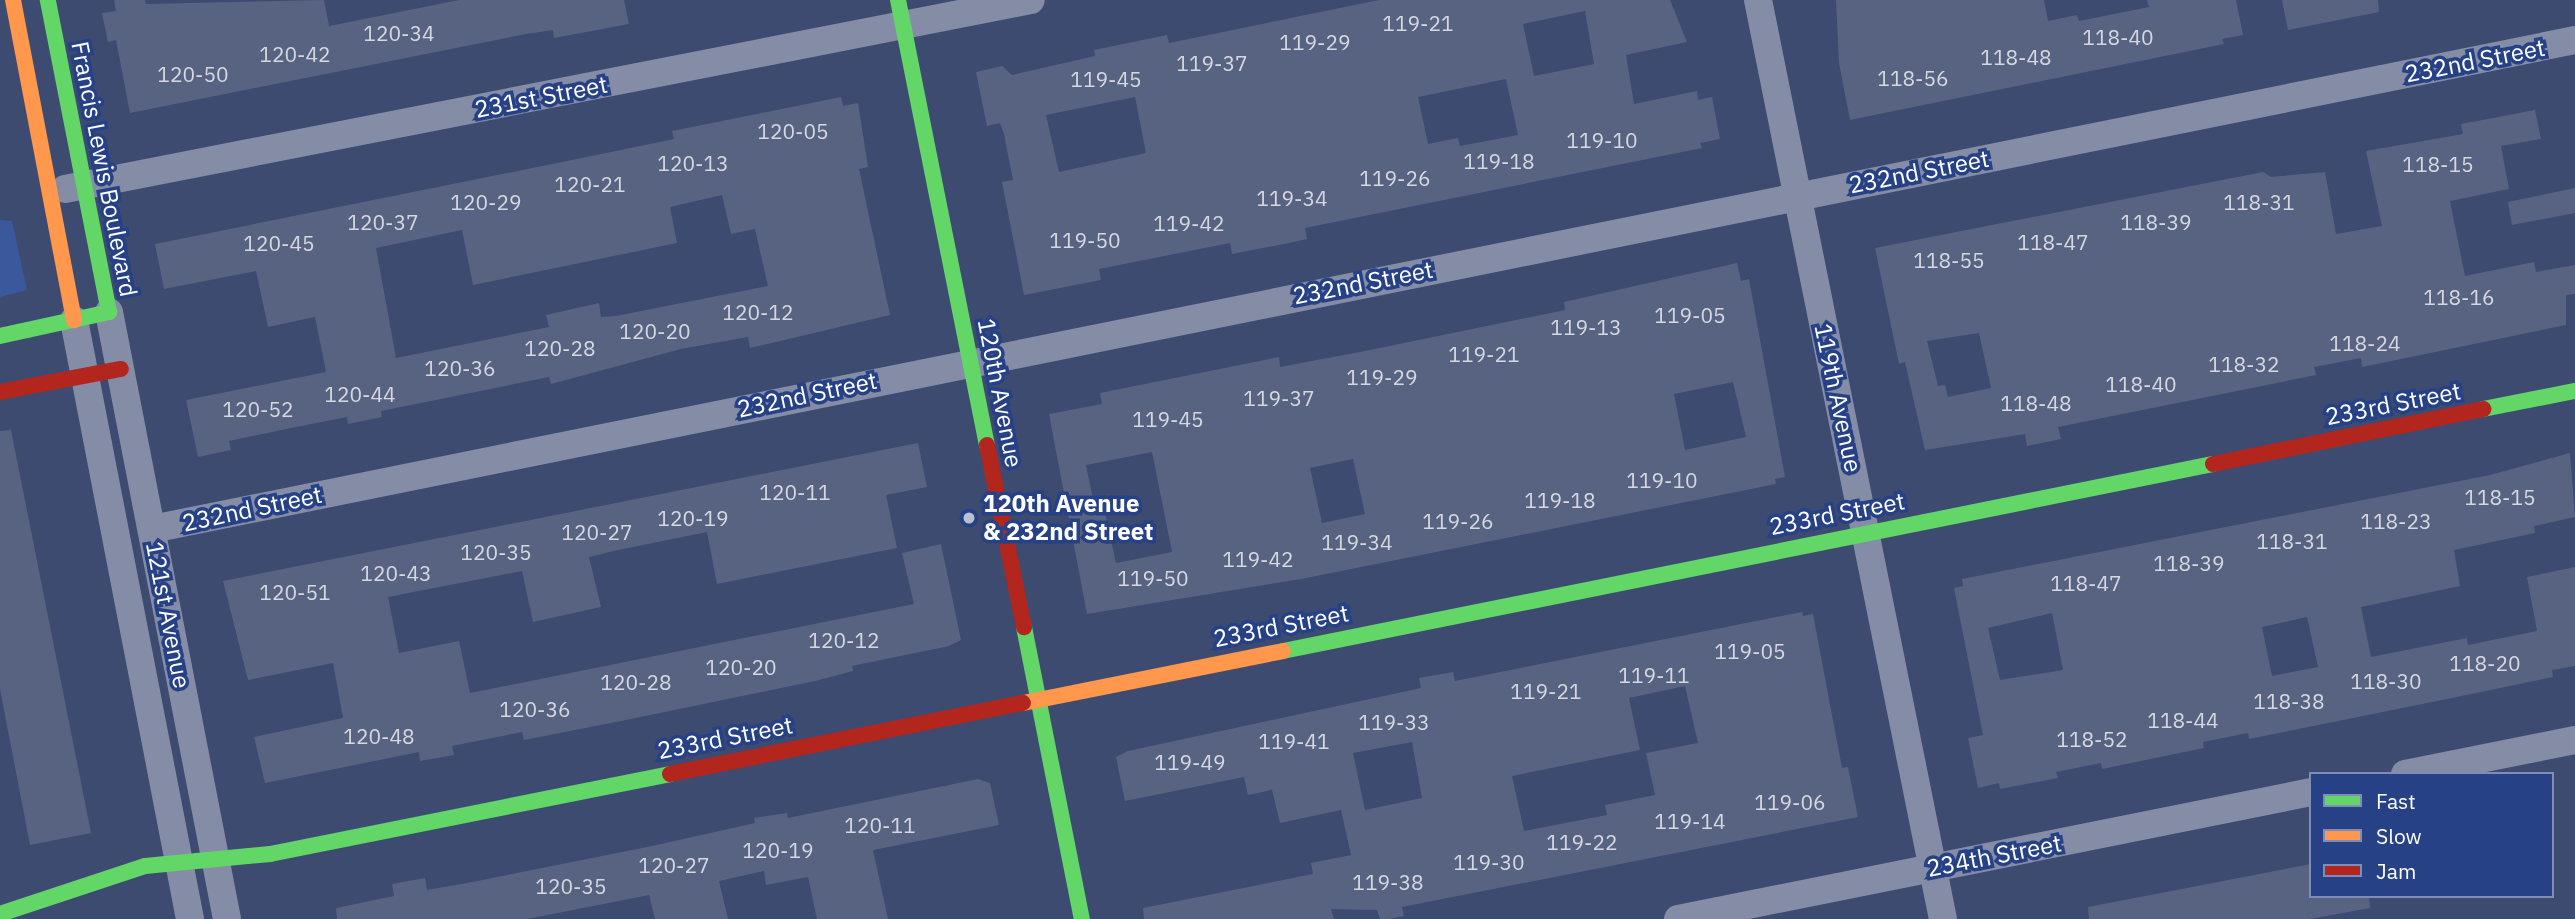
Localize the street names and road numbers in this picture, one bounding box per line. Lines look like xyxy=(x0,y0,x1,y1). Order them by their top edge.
street label: 232nd Street xyxy=(2402,33,2548,89)
street label: Francis Lewis Boulevard xyxy=(65,39,143,299)
street label: 231st Street xyxy=(472,70,610,124)
street label: 232nd Street xyxy=(1846,144,1992,200)
street label: 232nd Street xyxy=(1290,255,1436,311)
street label: 120th Avenue xyxy=(971,316,1029,470)
street label: 119th Avenue xyxy=(1808,321,1868,475)
street label: 232nd Street xyxy=(734,366,880,424)
street label: 233rd Street xyxy=(2323,377,2463,431)
street label: 232nd Street xyxy=(179,480,325,538)
street label: 233rd Street xyxy=(1767,487,1907,541)
street label: 121st Avenue xyxy=(140,539,196,691)
street label: 233rd Street xyxy=(1211,599,1351,653)
street label: 233rd Street xyxy=(655,711,795,765)
street label: 234th Street xyxy=(1924,829,2064,883)

